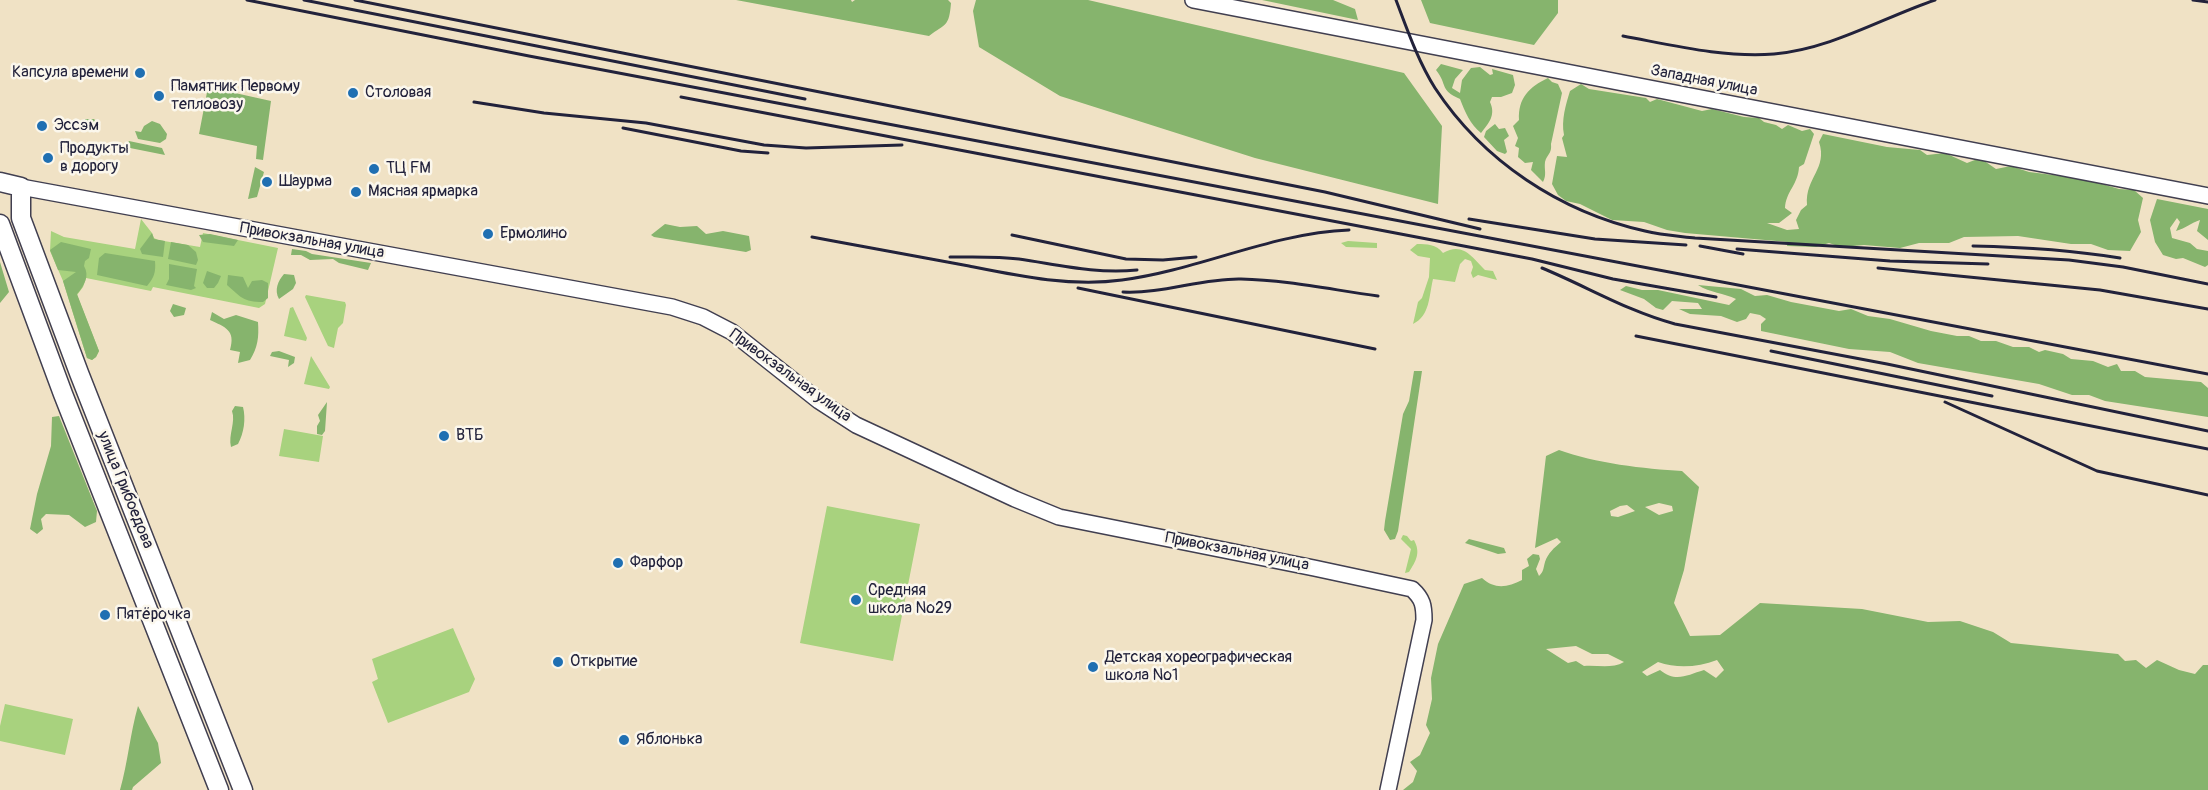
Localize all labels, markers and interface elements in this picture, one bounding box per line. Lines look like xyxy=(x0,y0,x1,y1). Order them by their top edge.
street label: Западная улица xyxy=(1649,61,1759,101)
place label: Капсула времени xyxy=(12,63,128,83)
marker: Капсула времени xyxy=(133,66,147,80)
place label: Памятник Первому тепловозу xyxy=(171,77,300,115)
place label: Столовая xyxy=(365,83,431,103)
marker: Столовая xyxy=(346,86,360,100)
marker: Памятник Первому тепловозу xyxy=(152,89,166,103)
place label: Эссэм xyxy=(54,116,99,136)
marker: Эссэм xyxy=(35,119,49,133)
place label: Продукты в дорогу xyxy=(60,139,129,177)
marker: Продукты в дорогу xyxy=(41,151,55,165)
place label: ТЦ FM xyxy=(386,159,431,179)
marker: ТЦ FM xyxy=(367,162,381,176)
place label: Шаурма xyxy=(279,172,332,192)
marker: Шаурма xyxy=(260,175,274,189)
place label: Мясная ярмарка xyxy=(368,182,478,202)
marker: Мясная ярмарка xyxy=(349,185,363,199)
street label: Привокзальная улица xyxy=(238,219,386,263)
place label: Ермолино xyxy=(500,224,567,244)
marker: Ермолино xyxy=(481,227,495,241)
street label: Привокзальная улица xyxy=(725,325,855,427)
place label: ВТБ xyxy=(456,426,484,446)
street label: улица Грибоедова xyxy=(93,429,157,551)
marker: ВТБ xyxy=(437,429,451,443)
street label: Привокзальная улица xyxy=(1163,529,1311,575)
place label: Фарфор xyxy=(630,553,683,573)
marker: Фарфор xyxy=(611,556,625,570)
place label: Средняя школа №29 xyxy=(868,581,952,619)
marker: Средняя школа №29 xyxy=(849,593,863,607)
place label: Пятёрочка xyxy=(117,605,191,625)
marker: Пятёрочка xyxy=(98,608,112,622)
place label: Детская хореографическая школа №1 xyxy=(1105,648,1292,686)
place label: Открытие xyxy=(570,652,637,672)
marker: Открытие xyxy=(551,655,565,669)
marker: Детская хореографическая школа №1 xyxy=(1086,660,1100,674)
place label: Яблонька xyxy=(636,730,702,750)
marker: Яблонька xyxy=(617,733,631,747)

